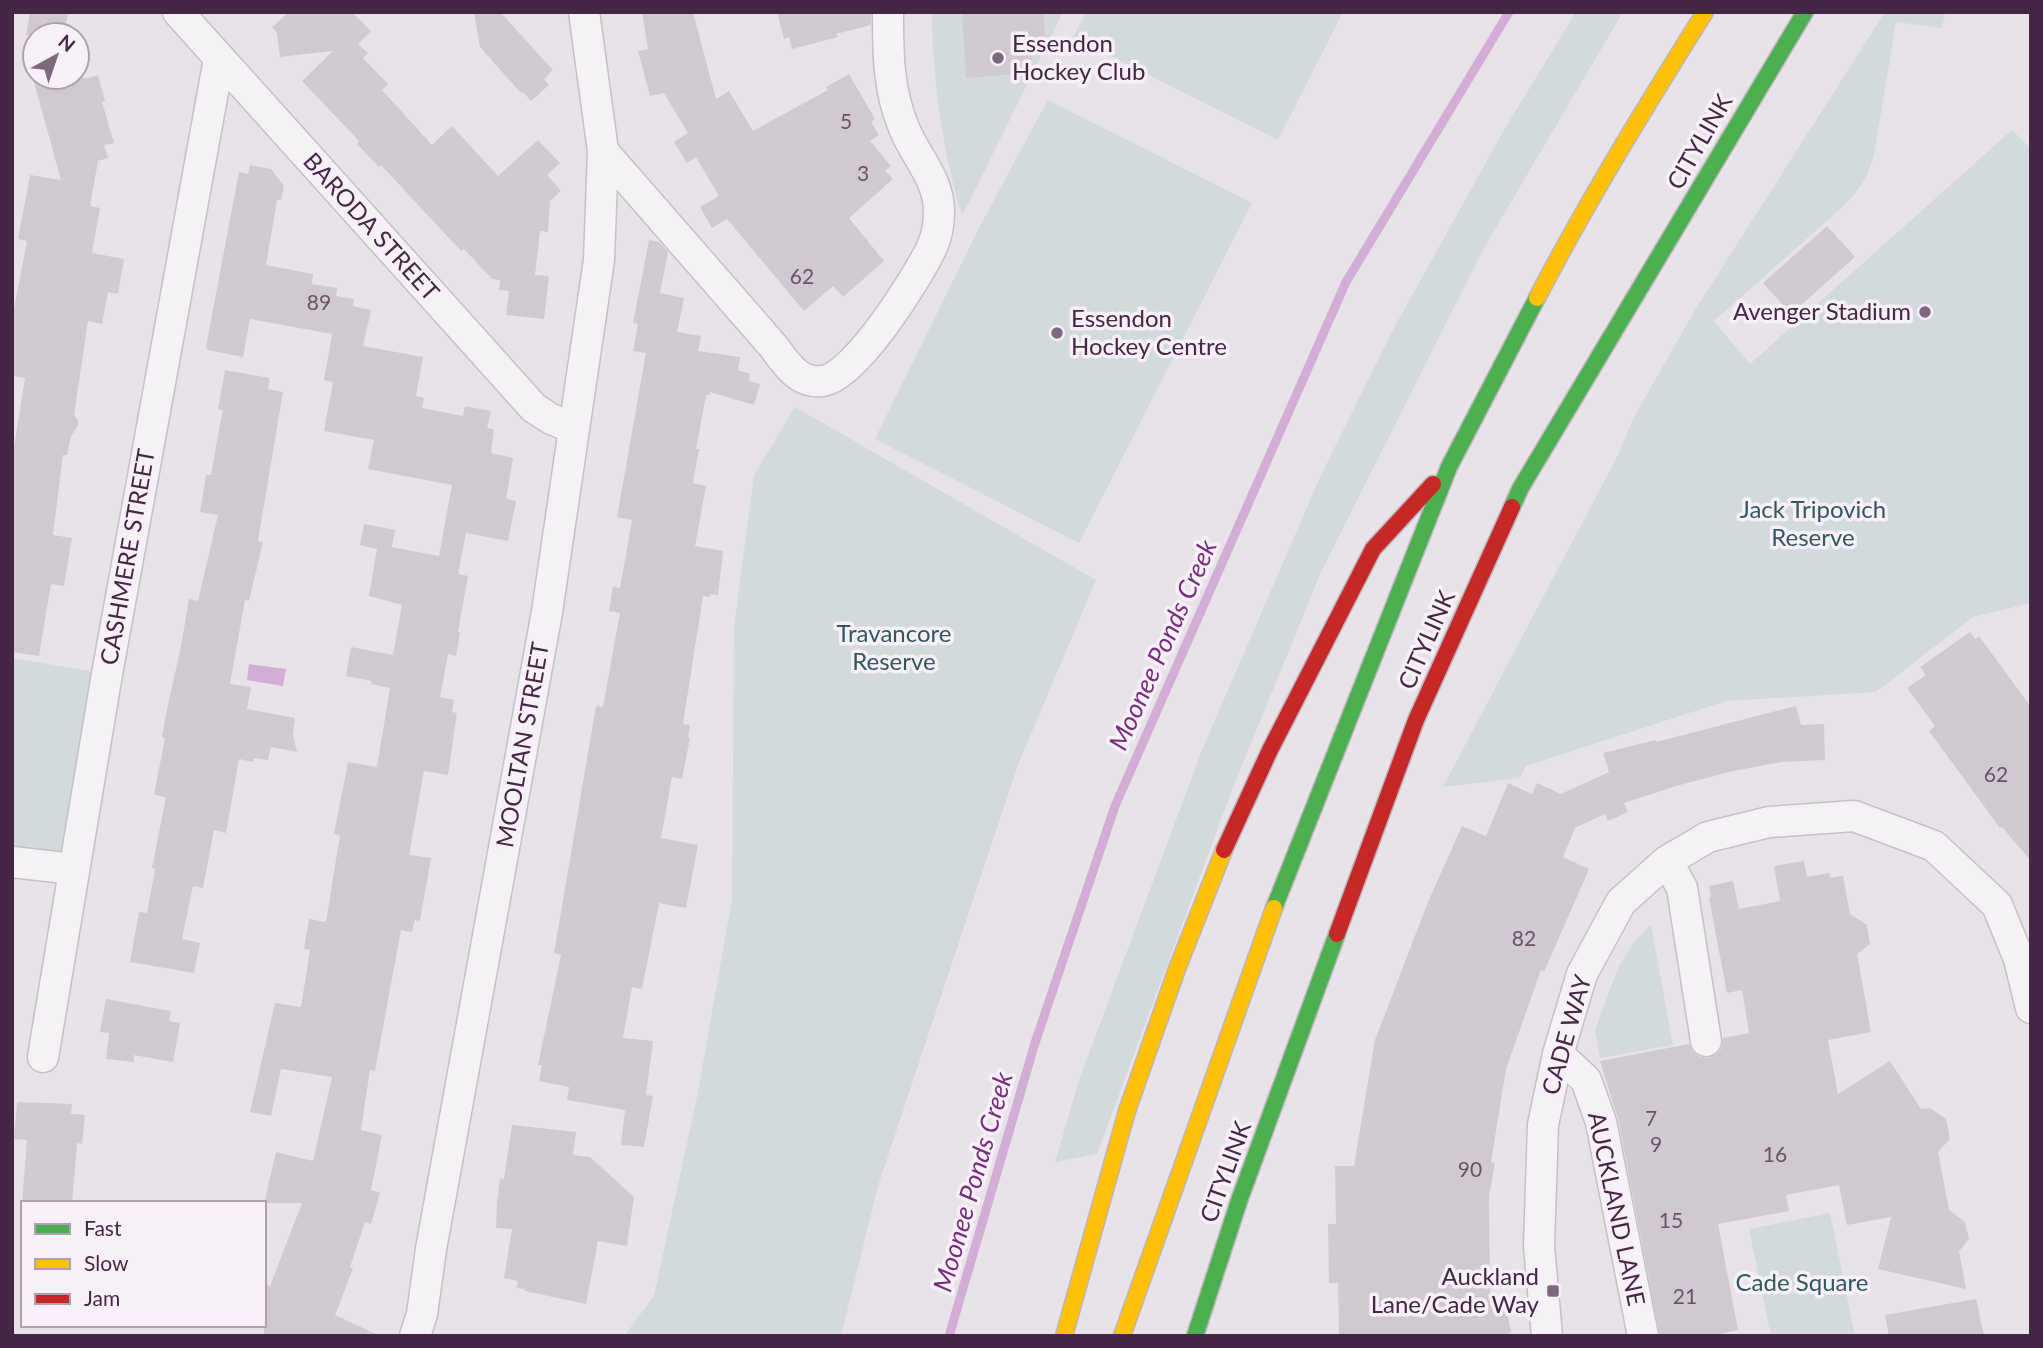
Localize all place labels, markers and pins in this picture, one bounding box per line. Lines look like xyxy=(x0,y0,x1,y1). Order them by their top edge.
place label: Essendon Hockey Club xyxy=(1012,28,1145,85)
marker: Essendon Hockey Club xyxy=(990,50,1006,66)
place label: Avenger Stadium xyxy=(1733,296,1911,325)
place label: Essendon Hockey Centre xyxy=(1071,303,1227,360)
marker: Avenger Stadium xyxy=(1917,304,1933,320)
marker: Essendon Hockey Centre xyxy=(1049,325,1065,341)
place label: Auckland Lane/Cade Way xyxy=(1371,1261,1540,1318)
marker: Auckland Lane/Cade Way xyxy=(1545,1283,1561,1299)

